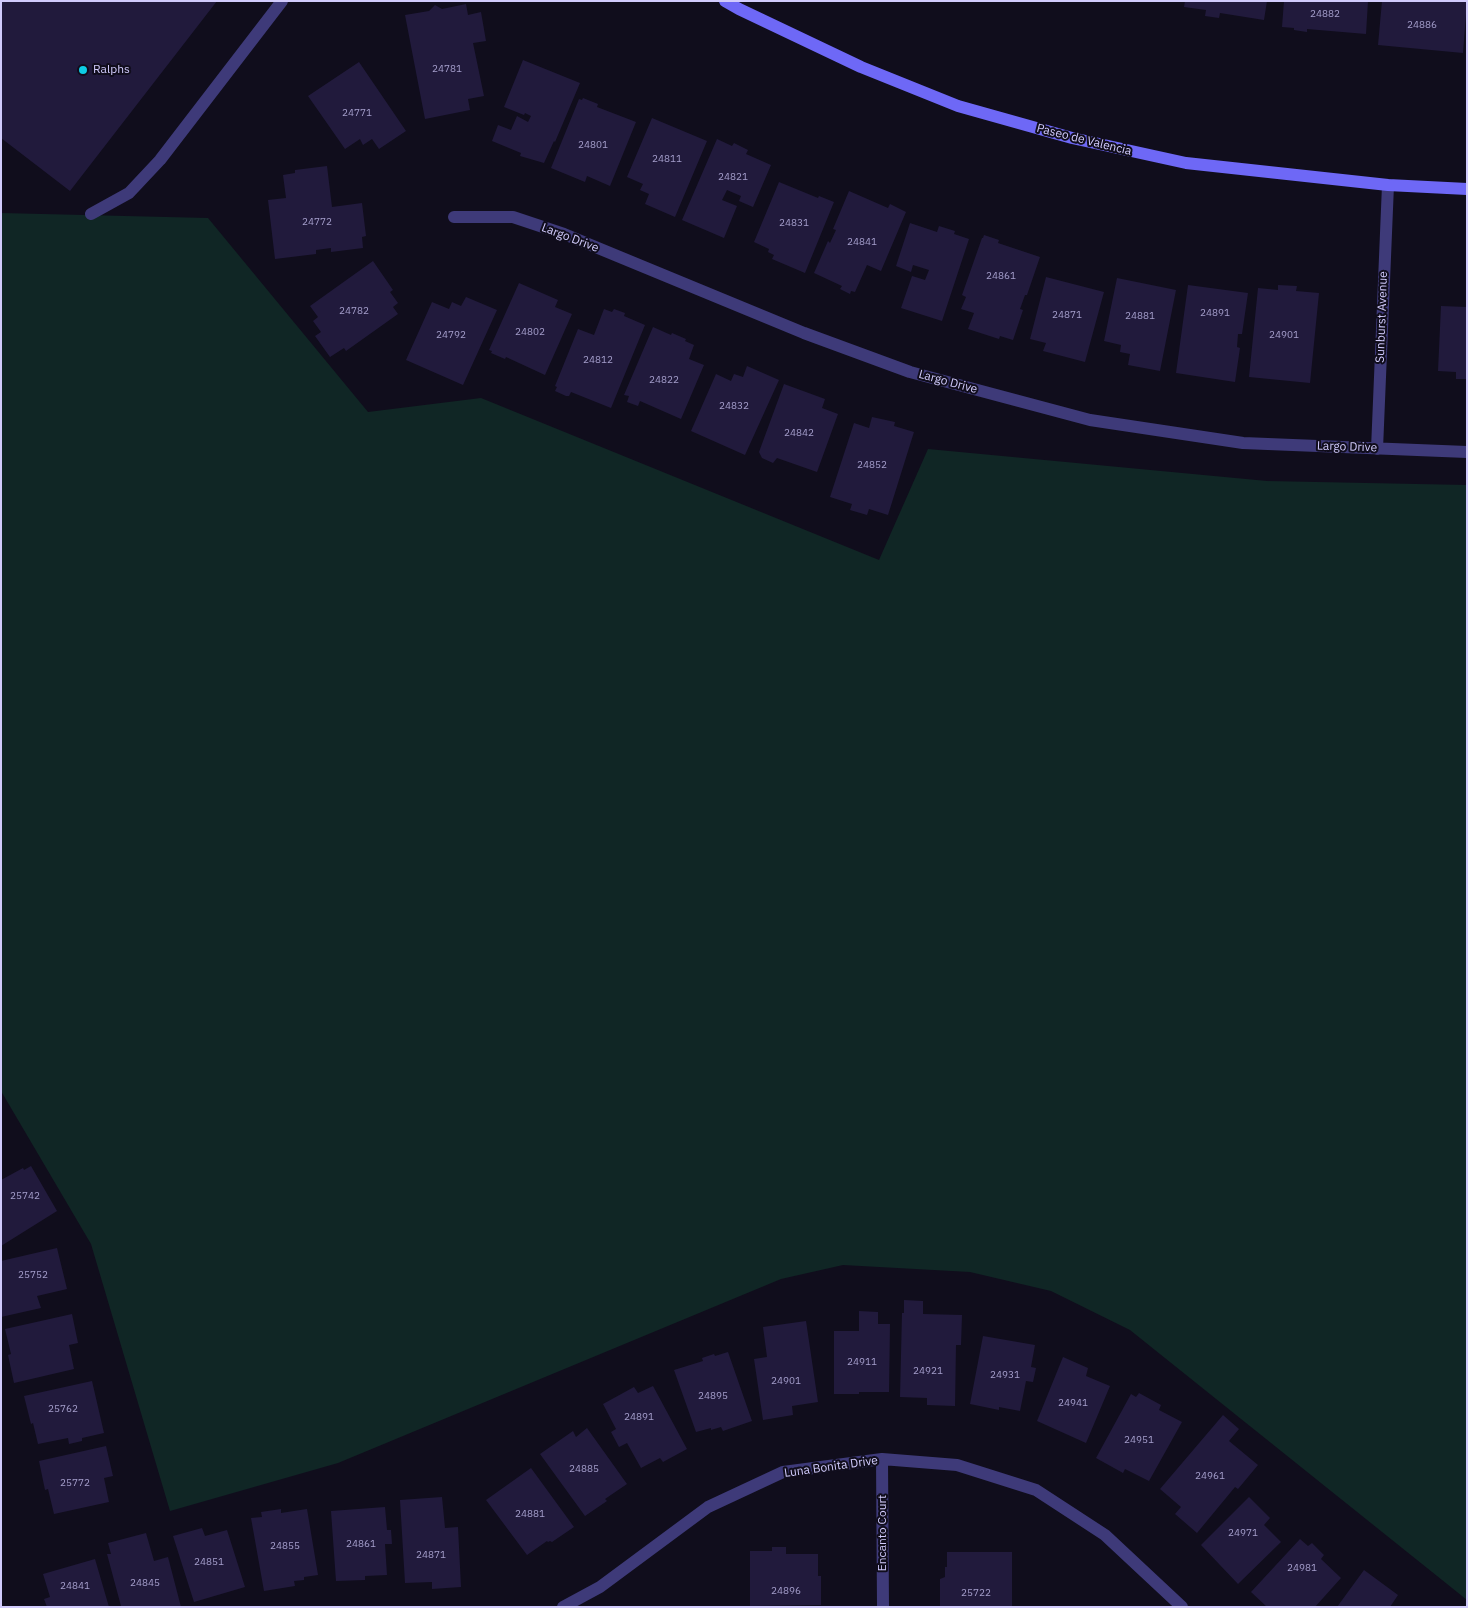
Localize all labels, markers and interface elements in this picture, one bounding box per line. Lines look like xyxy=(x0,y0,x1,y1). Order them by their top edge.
house number: 24882 xyxy=(1310,8,1340,20)
house number: 24886 xyxy=(1407,19,1437,31)
place label: Ralphs xyxy=(93,63,130,77)
house number: 24781 xyxy=(432,63,462,75)
marker: Ralphs xyxy=(77,64,89,76)
house number: 24771 xyxy=(342,107,372,119)
street label: Paseo de Valencia xyxy=(1035,121,1133,159)
house number: 24801 xyxy=(578,139,608,151)
house number: 24811 xyxy=(652,153,682,165)
house number: 24821 xyxy=(718,171,748,183)
house number: 24772 xyxy=(302,216,332,228)
house number: 24831 xyxy=(779,217,809,229)
street label: Largo Drive xyxy=(539,220,601,256)
house number: 24841 xyxy=(847,236,877,248)
house number: 24861 xyxy=(986,270,1016,282)
street label: Sunburst Avenue xyxy=(1373,271,1391,363)
house number: 24782 xyxy=(339,305,369,317)
house number: 24891 xyxy=(1200,307,1230,319)
house number: 24871 xyxy=(1052,309,1082,321)
house number: 24881 xyxy=(1125,310,1155,322)
house number: 24802 xyxy=(515,326,545,338)
house number: 24792 xyxy=(436,329,466,341)
house number: 24901 xyxy=(1269,329,1299,341)
house number: 24812 xyxy=(583,354,613,366)
street label: Largo Drive xyxy=(917,367,979,397)
house number: 24822 xyxy=(649,374,679,386)
house number: 24832 xyxy=(719,400,749,412)
house number: 24842 xyxy=(784,427,814,439)
street label: Largo Drive xyxy=(1317,439,1377,455)
house number: 24852 xyxy=(857,459,887,471)
house number: 25742 xyxy=(10,1190,40,1202)
house number: 25752 xyxy=(18,1269,48,1281)
house number: 24911 xyxy=(847,1356,877,1368)
house number: 24921 xyxy=(913,1365,943,1377)
house number: 24931 xyxy=(990,1369,1020,1381)
house number: 24901 xyxy=(771,1375,801,1387)
house number: 24895 xyxy=(698,1390,728,1402)
house number: 24941 xyxy=(1058,1397,1088,1409)
house number: 25762 xyxy=(48,1403,78,1415)
house number: 24891 xyxy=(624,1411,654,1423)
house number: 24951 xyxy=(1124,1434,1154,1446)
street label: Luna Bonita Drive xyxy=(783,1453,879,1481)
house number: 24885 xyxy=(569,1463,599,1475)
house number: 24961 xyxy=(1195,1470,1225,1482)
house number: 25772 xyxy=(60,1477,90,1489)
street label: Encanto Court xyxy=(876,1495,890,1571)
house number: 24881 xyxy=(515,1508,545,1520)
house number: 24971 xyxy=(1228,1527,1258,1539)
house number: 24861 xyxy=(346,1538,376,1550)
house number: 24855 xyxy=(270,1540,300,1552)
house number: 24871 xyxy=(416,1549,446,1561)
house number: 24851 xyxy=(194,1556,224,1568)
house number: 24981 xyxy=(1287,1562,1317,1574)
house number: 24845 xyxy=(130,1577,160,1589)
house number: 24841 xyxy=(60,1580,90,1592)
house number: 24896 xyxy=(771,1585,801,1597)
house number: 25722 xyxy=(961,1587,991,1599)

